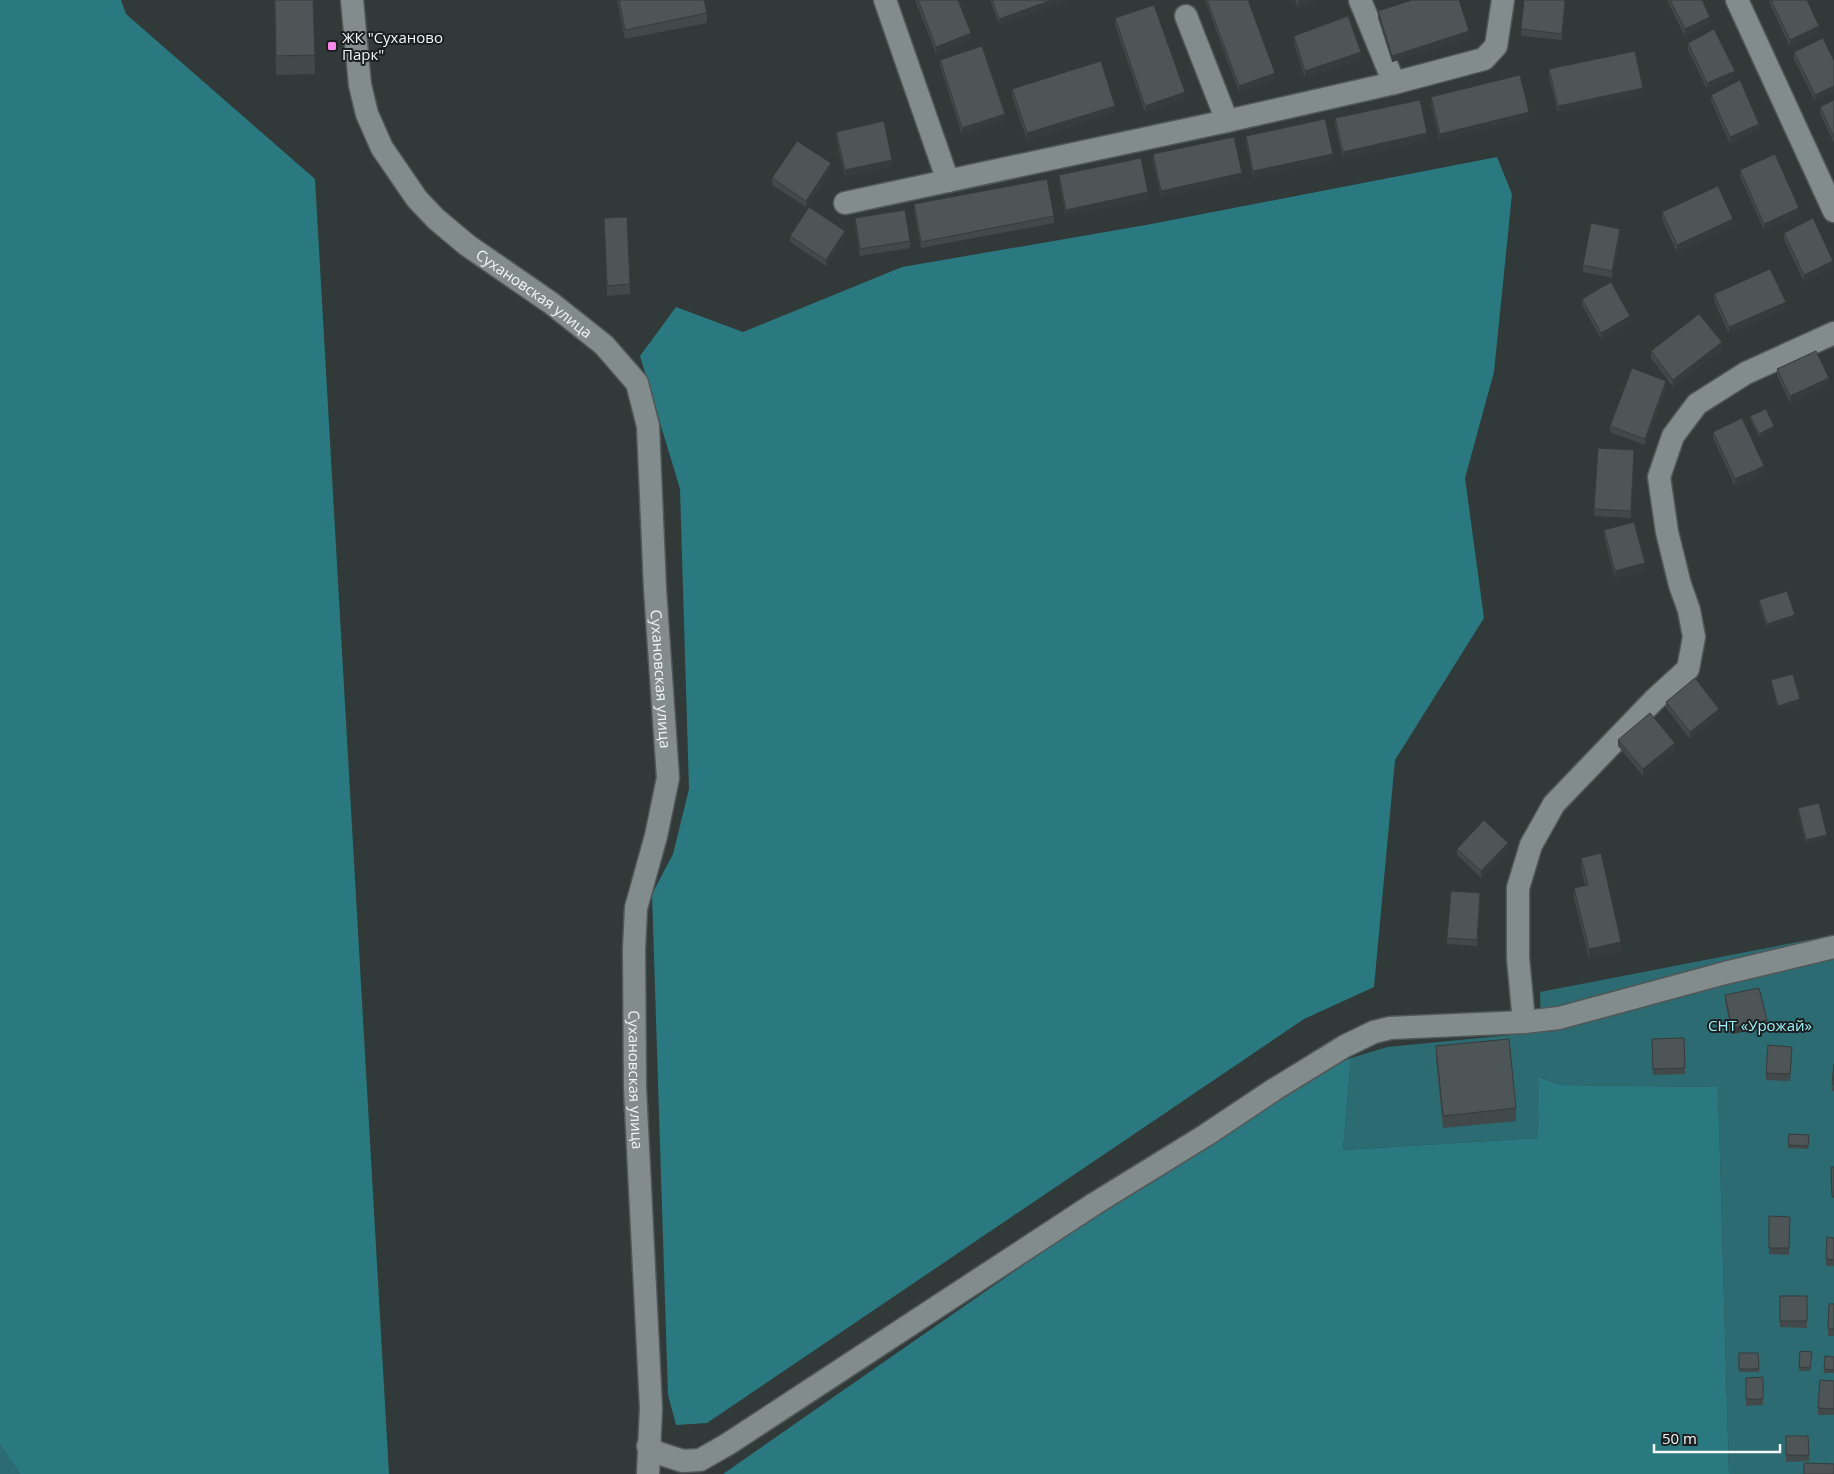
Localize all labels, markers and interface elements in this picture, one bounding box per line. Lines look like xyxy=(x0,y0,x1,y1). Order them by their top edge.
place label: ЖК "Суханово Парк" xyxy=(342,27,443,64)
marker: ЖК "Суханово Парк" xyxy=(326,40,338,52)
street label: Сухановская улица xyxy=(472,244,597,342)
street label: Сухановская улица xyxy=(646,609,676,749)
street label: Сухановская улица xyxy=(624,1010,648,1150)
park label: СНТ «Урожай» xyxy=(1708,1015,1812,1035)
scale bar xyxy=(1654,1422,1780,1454)
text: 50 m xyxy=(1662,1428,1697,1448)

